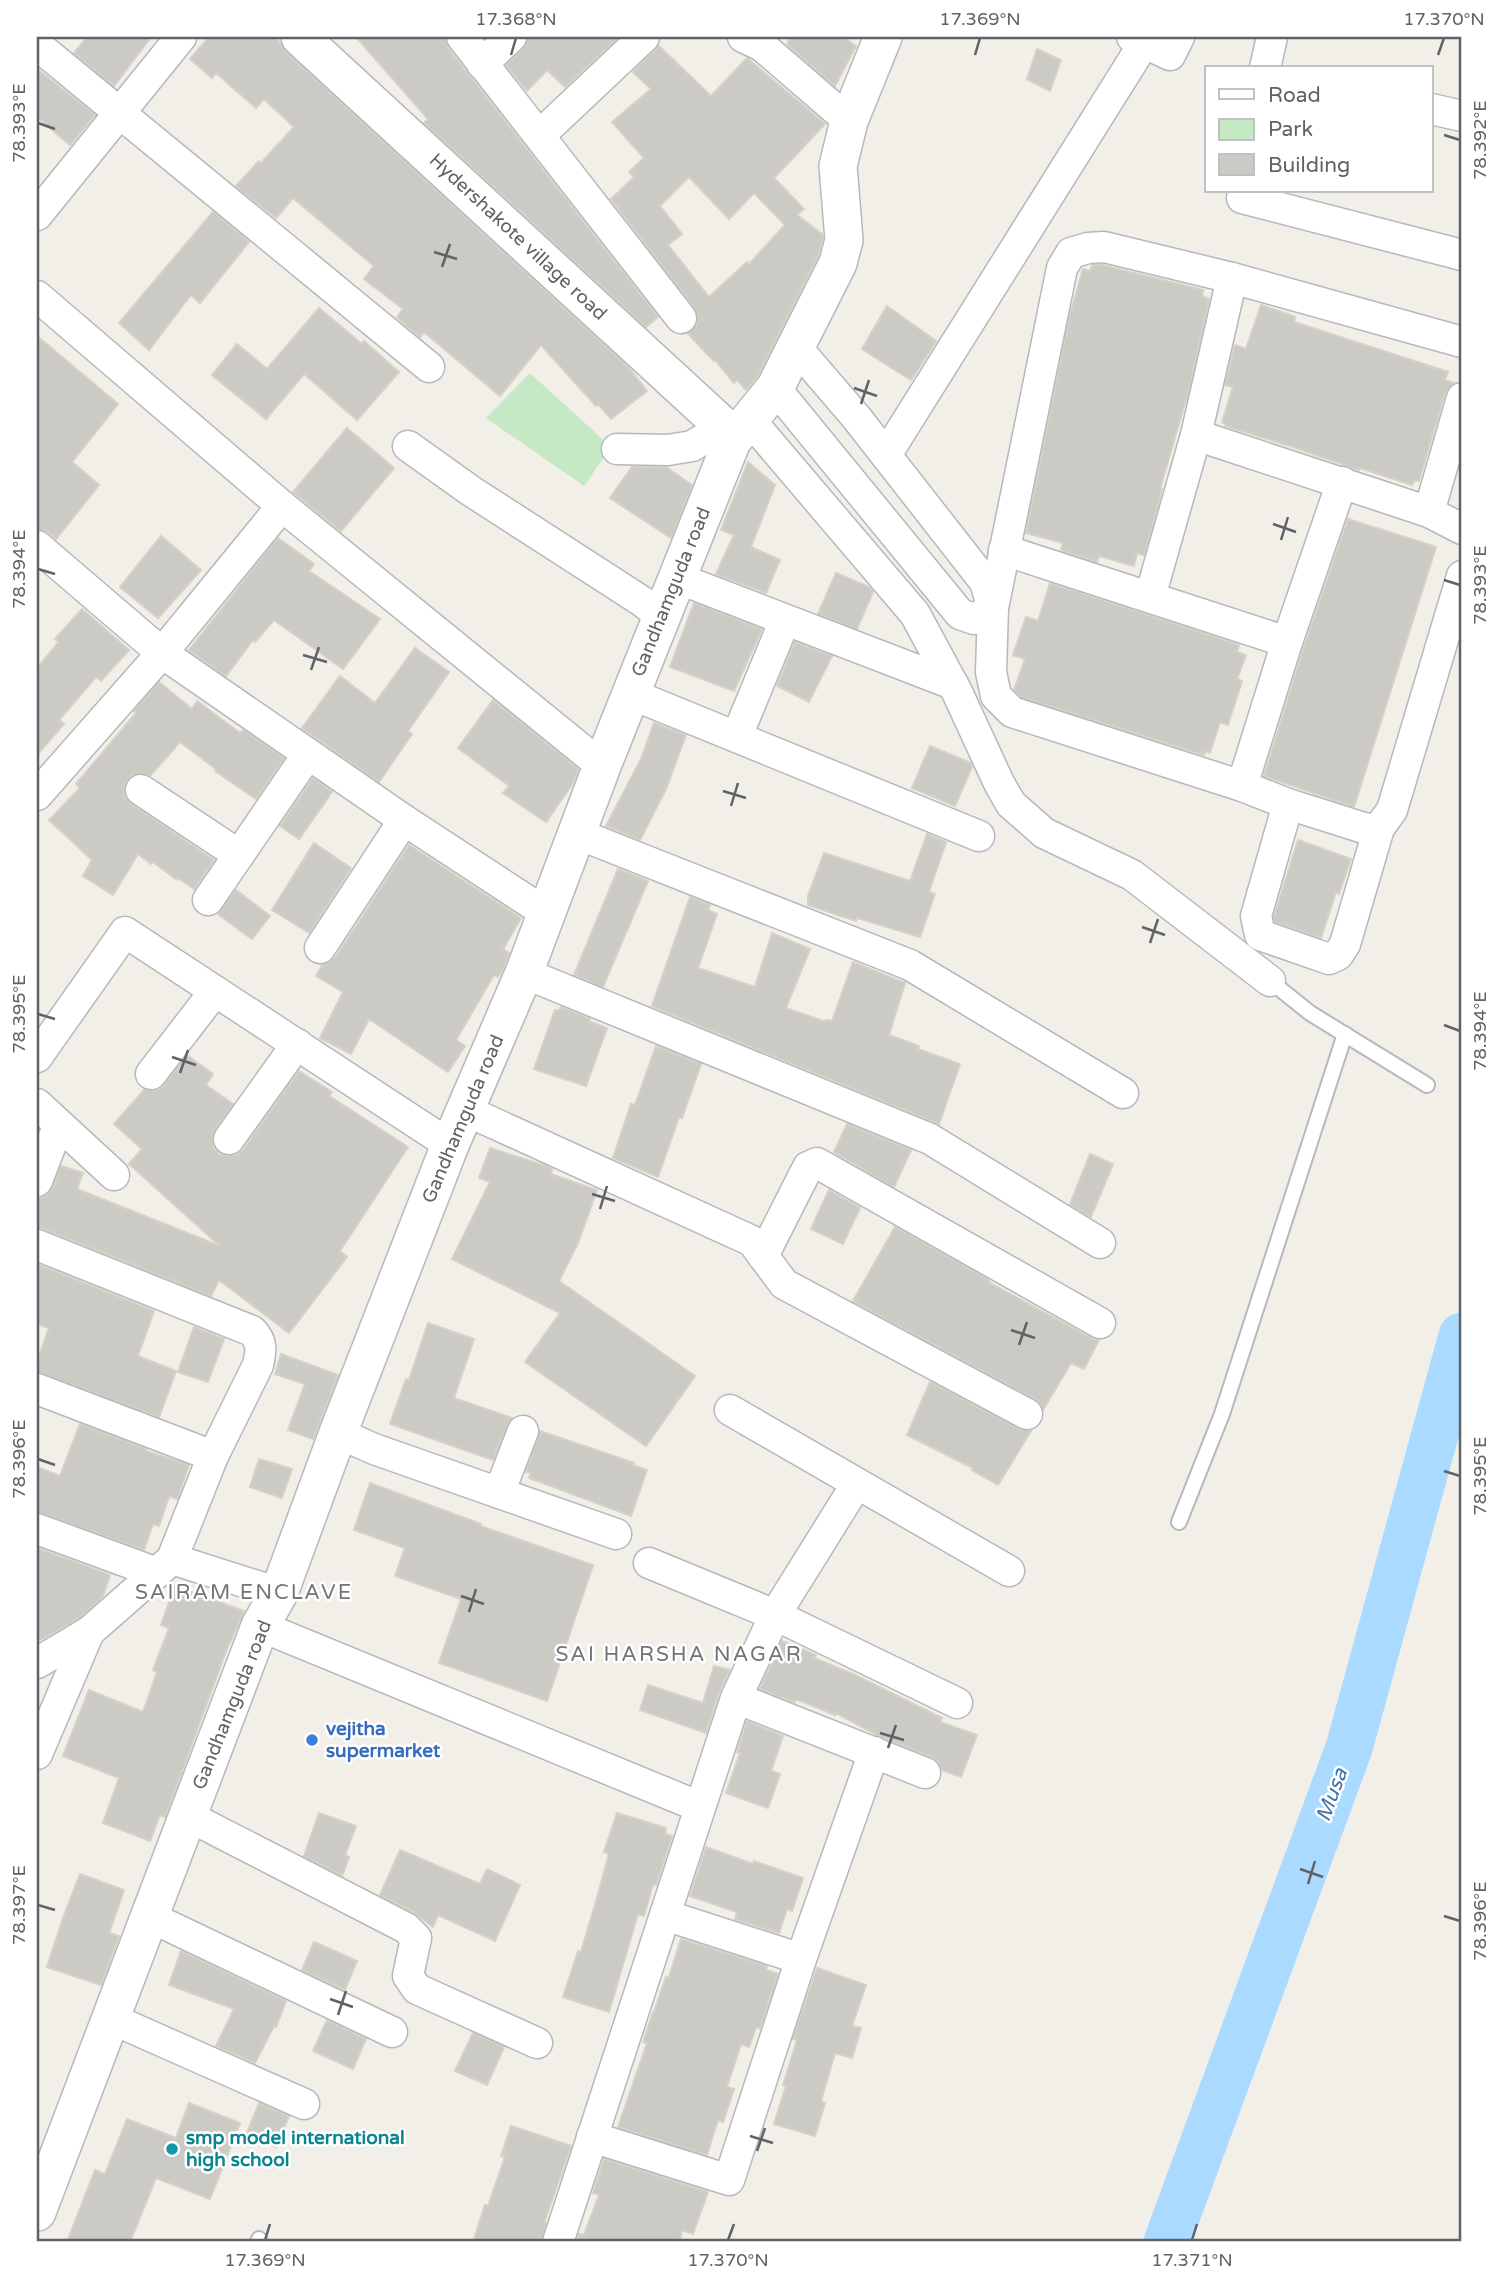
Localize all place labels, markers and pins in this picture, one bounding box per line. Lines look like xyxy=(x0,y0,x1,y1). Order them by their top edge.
place label: vejitha supermarket xyxy=(326,1718,441,1763)
marker: vejitha supermarket xyxy=(304,1732,320,1748)
place label: smp model international high school xyxy=(186,2127,405,2172)
marker: smp model international high school xyxy=(164,2141,180,2157)

